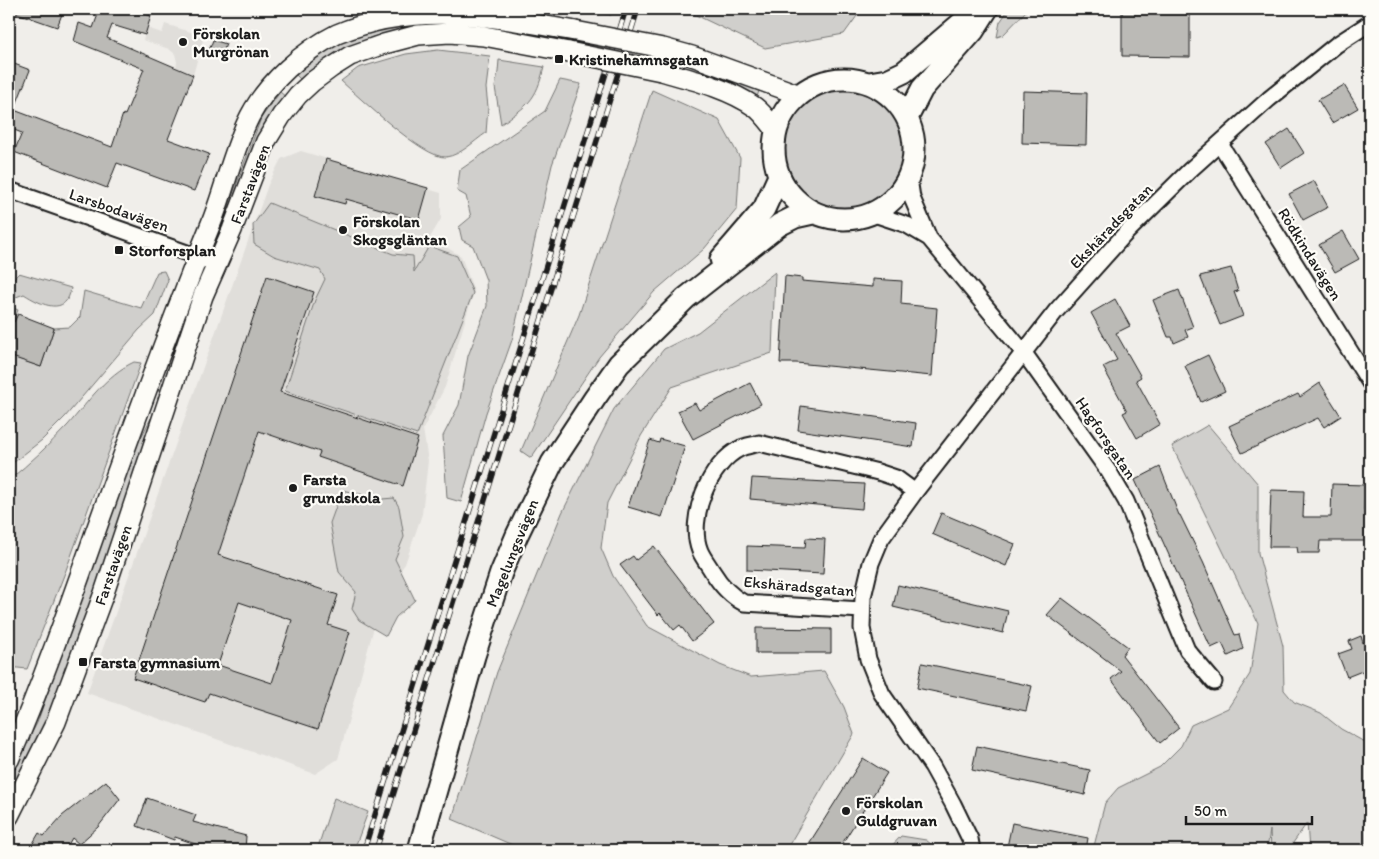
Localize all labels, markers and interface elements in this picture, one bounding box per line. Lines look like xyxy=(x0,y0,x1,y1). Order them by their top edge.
place label: Förskolan Murgrönan xyxy=(193,24,269,62)
marker: Förskolan Murgrönan xyxy=(177,36,189,48)
place label: Kristinehamnsgatan xyxy=(569,50,709,70)
marker: Kristinehamnsgatan xyxy=(553,53,565,65)
street label: Farstavägen xyxy=(226,141,274,227)
street label: Ekshäradsgatan xyxy=(1066,179,1156,273)
street label: Larsbodavägen xyxy=(67,184,171,236)
street label: Rödkindavägen xyxy=(1274,204,1346,304)
place label: Förskolan Skogsgläntan xyxy=(353,212,447,250)
marker: Förskolan Skogsgläntan xyxy=(337,224,349,236)
place label: Storforsplan xyxy=(129,241,216,261)
marker: Storforsplan xyxy=(113,244,125,256)
street label: Hagforsgatan xyxy=(1072,393,1140,483)
place label: Farsta grundskola xyxy=(303,470,381,508)
marker: Farsta grundskola xyxy=(287,482,299,494)
street label: Magelungsvägen xyxy=(482,496,542,610)
street label: Farstavägen xyxy=(90,522,136,608)
street label: Ekshäradsgatan xyxy=(743,572,855,600)
place label: Farsta gymnasium xyxy=(93,653,220,673)
marker: Farsta gymnasium xyxy=(77,656,89,668)
place label: Förskolan Guldgruvan xyxy=(856,793,938,831)
scale bar xyxy=(1186,794,1313,826)
text: 50 m xyxy=(1194,802,1227,820)
marker: Förskolan Guldgruvan xyxy=(840,805,852,817)

